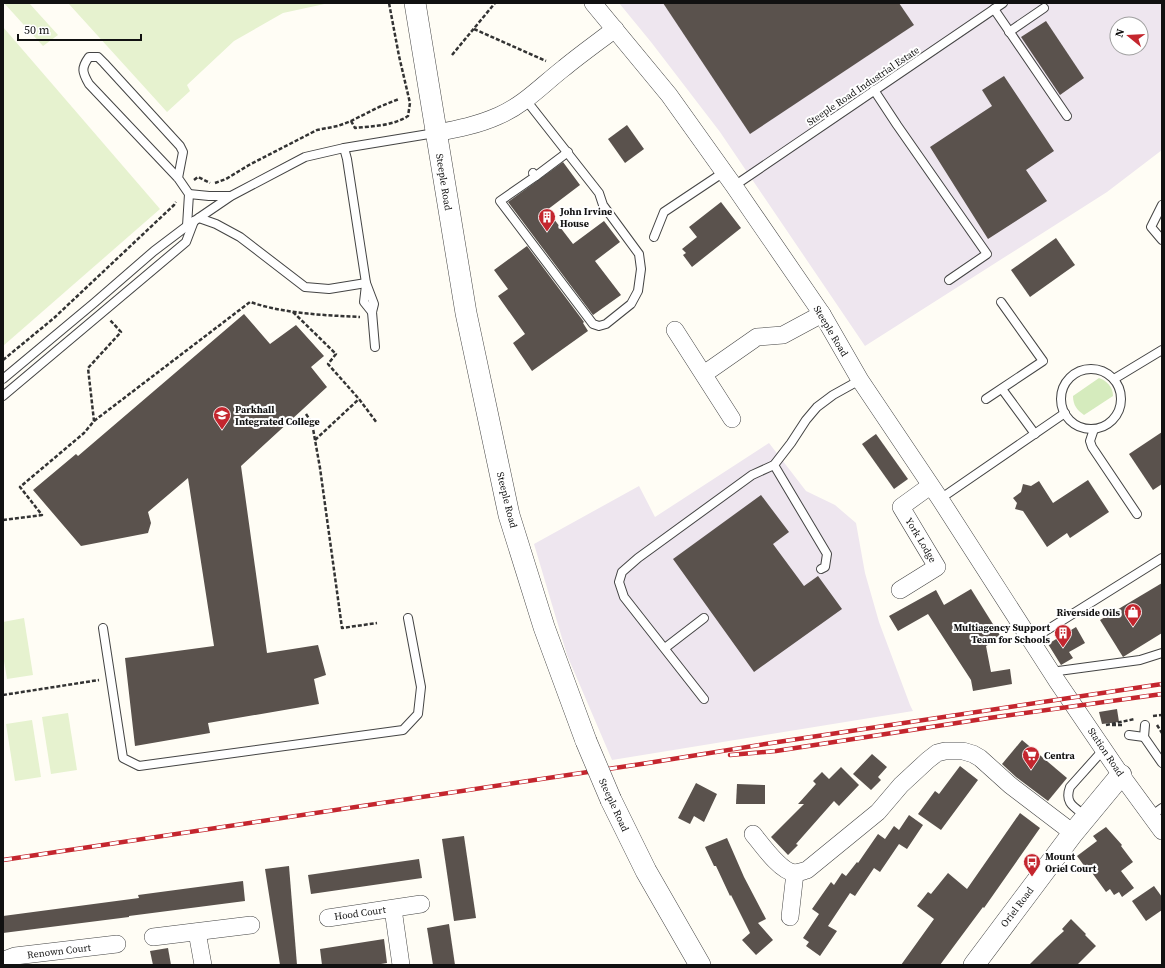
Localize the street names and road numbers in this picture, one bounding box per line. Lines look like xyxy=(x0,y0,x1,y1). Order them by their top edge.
street label: Steeple Road Industrial Estate xyxy=(804,43,922,129)
street label: Steeple Road xyxy=(433,153,455,212)
street label: Steeple Road xyxy=(811,303,851,359)
street label: Steeple Road xyxy=(494,471,520,530)
street label: York Lodge xyxy=(903,515,939,565)
street label: Station Road xyxy=(1085,725,1127,779)
street label: Steeple Road xyxy=(596,776,632,834)
street label: Oriel Road xyxy=(998,884,1037,930)
street label: Hood Court xyxy=(333,903,387,923)
street label: Renown Court xyxy=(26,941,92,961)

